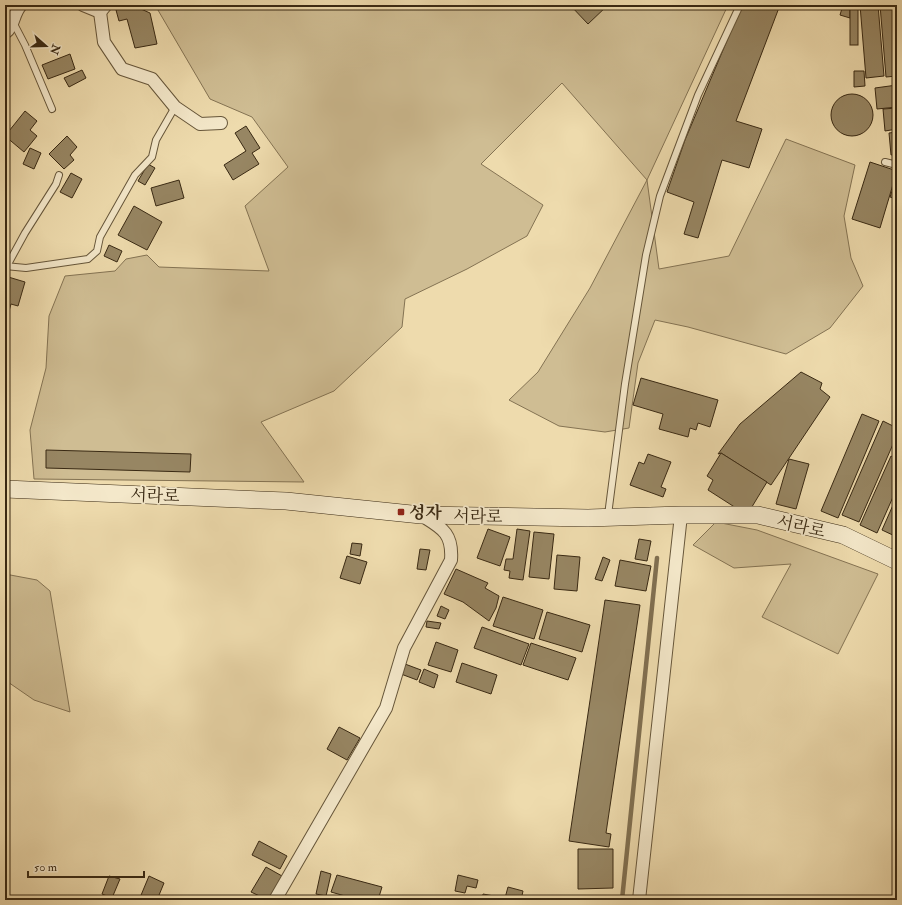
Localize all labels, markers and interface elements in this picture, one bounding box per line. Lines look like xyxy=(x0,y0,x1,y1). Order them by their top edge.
north arrow xyxy=(26,26,66,66)
text: N xyxy=(47,41,63,57)
street label: 서라로 xyxy=(130,484,181,507)
place label: 성자 xyxy=(409,502,442,523)
street label: 서라로 xyxy=(453,506,503,527)
marker: 성자 xyxy=(396,507,406,517)
street label: 서라로 xyxy=(775,511,828,542)
scale bar xyxy=(28,853,144,879)
text: 50 m xyxy=(34,860,58,875)

